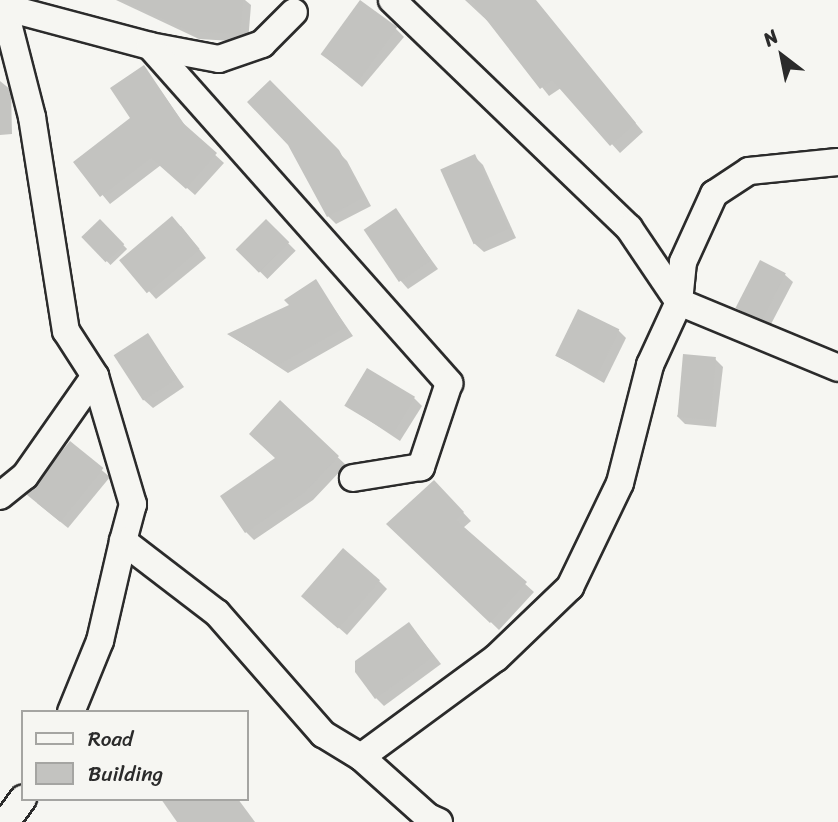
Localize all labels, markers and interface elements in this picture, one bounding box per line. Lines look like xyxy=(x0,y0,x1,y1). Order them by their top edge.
text: N xyxy=(756,20,785,55)
north arrow xyxy=(747,21,817,91)
legend xyxy=(21,710,248,801)
text: Road xyxy=(88,720,133,758)
text: Building xyxy=(88,755,163,793)

